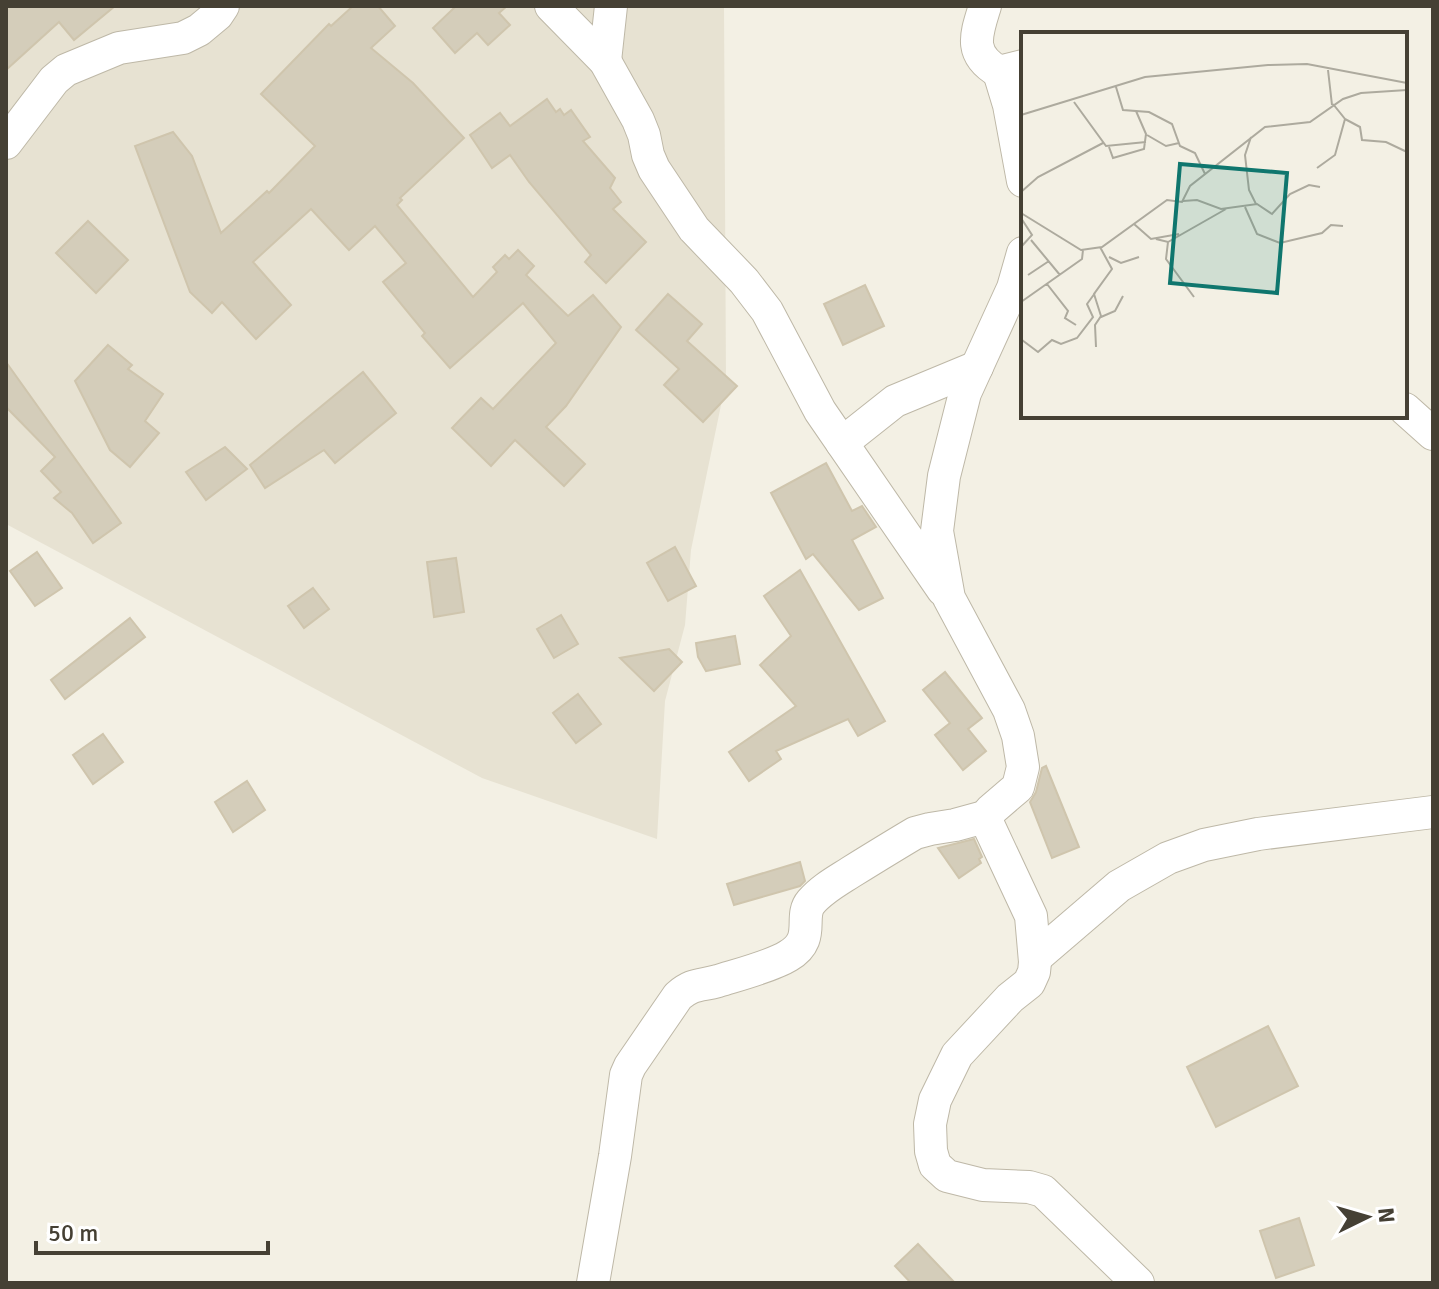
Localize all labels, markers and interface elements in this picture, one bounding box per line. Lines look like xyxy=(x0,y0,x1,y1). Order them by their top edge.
inset map xyxy=(1021,32,1407,418)
north arrow xyxy=(1327,1177,1407,1257)
scale bar xyxy=(36,1205,268,1255)
text: N xyxy=(1372,1206,1401,1224)
text: 50 m xyxy=(48,1218,98,1248)

